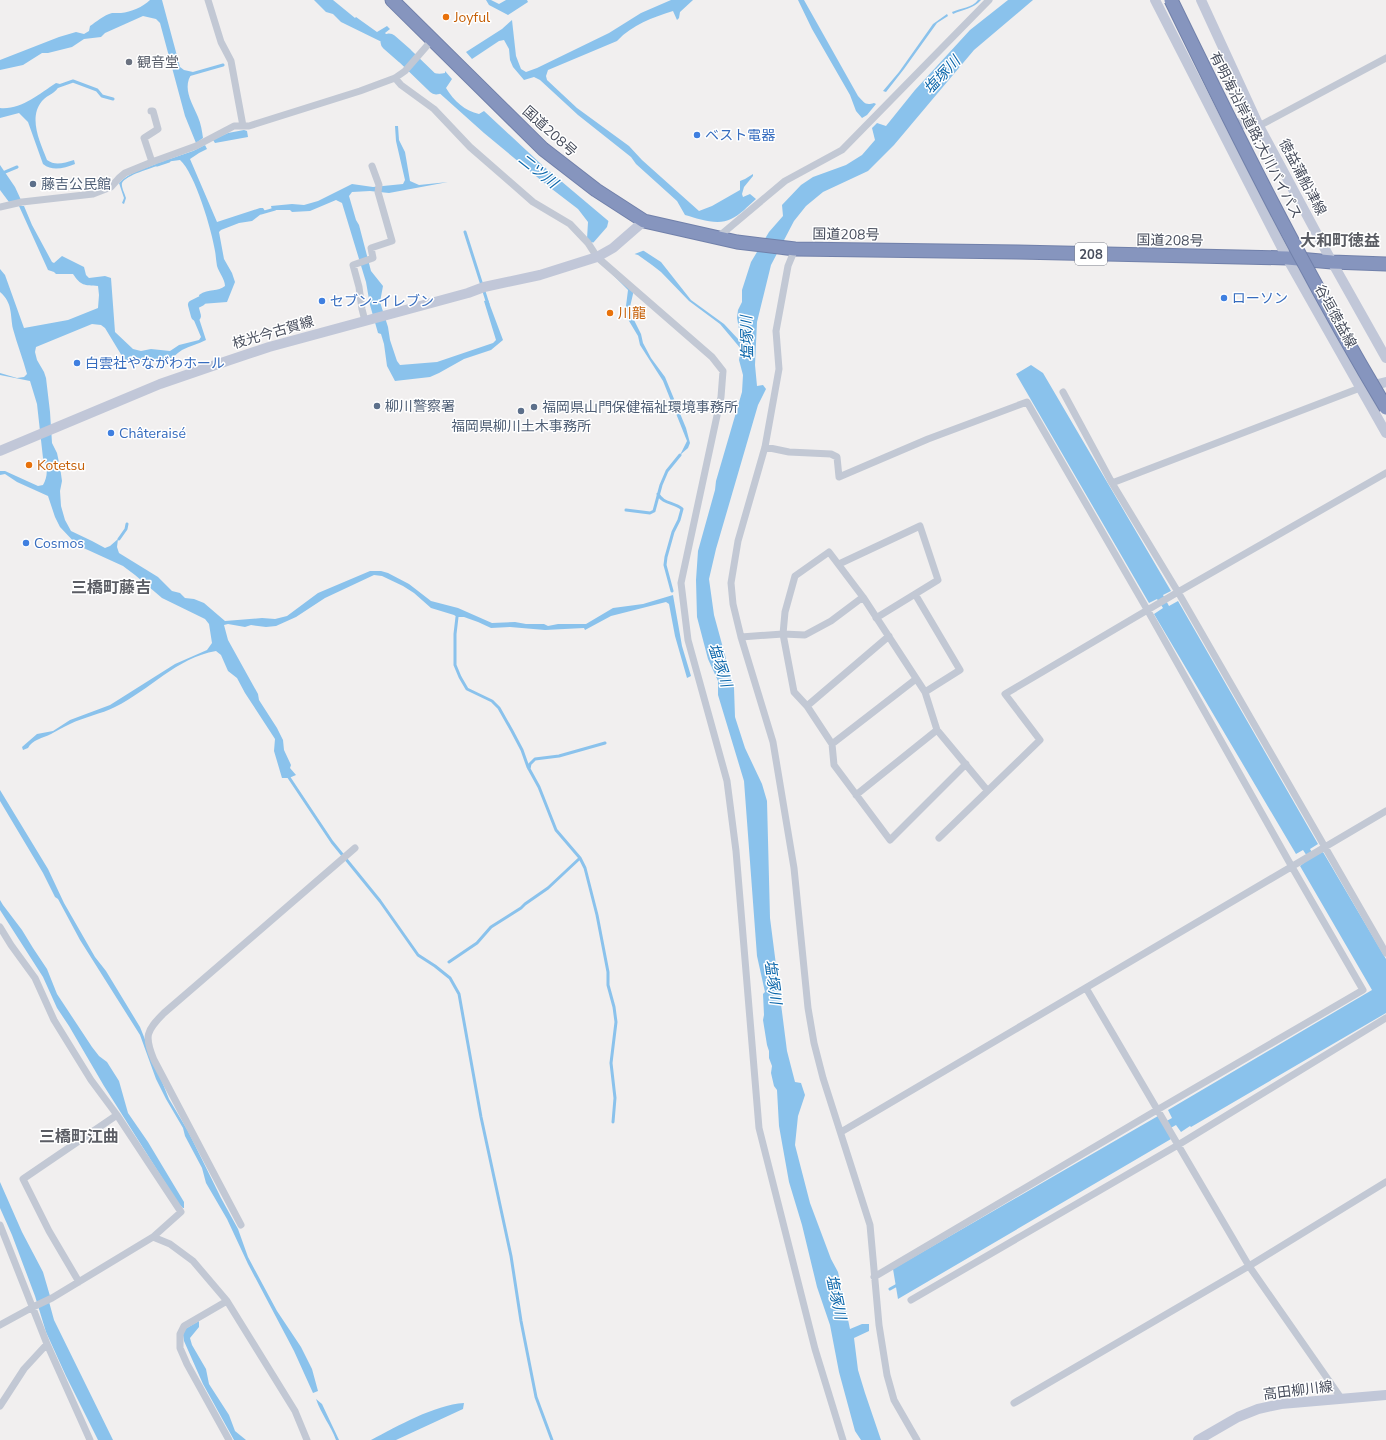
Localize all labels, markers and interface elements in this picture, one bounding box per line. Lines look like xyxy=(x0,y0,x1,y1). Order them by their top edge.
place label: Joyful xyxy=(453,8,491,27)
marker: Joyful xyxy=(441,12,451,22)
street label: 有明海沿岸道路;大川バイパス xyxy=(1205,49,1306,222)
water label: 塩塚川 xyxy=(919,50,966,98)
place label: 観音堂 xyxy=(137,53,179,72)
marker: 観音堂 xyxy=(124,57,134,67)
street label: 国道208号 xyxy=(518,102,581,161)
place label: ベスト電器 xyxy=(705,126,775,145)
marker: ベスト電器 xyxy=(692,130,702,140)
street label: 徳益蒲船津線 xyxy=(1274,136,1331,219)
water label: 二ツ川 xyxy=(514,149,563,194)
place label: 藤吉公民館 xyxy=(41,175,111,194)
marker: 藤吉公民館 xyxy=(28,179,38,189)
street label: 国道208号 xyxy=(812,224,880,245)
street label: 国道208号 xyxy=(1136,230,1204,251)
district label: 大和町徳益 xyxy=(1300,230,1380,252)
road number: 208 xyxy=(1075,243,1107,265)
street label: 谷垣徳益線 xyxy=(1310,281,1361,351)
place label: ローソン xyxy=(1232,289,1288,308)
place label: セブン-イレブン xyxy=(330,292,434,311)
marker: ローソン xyxy=(1219,293,1229,303)
marker: セブン-イレブン xyxy=(317,296,327,306)
place label: 川龍 xyxy=(618,304,646,323)
marker: 川龍 xyxy=(605,308,615,318)
street label: 枝光今古賀線 xyxy=(230,312,316,353)
water label: 塩塚川 xyxy=(737,313,757,361)
place label: 白雲社やながわホール xyxy=(85,354,225,373)
marker: 白雲社やながわホール xyxy=(72,358,82,368)
place label: 柳川警察署 xyxy=(385,397,455,416)
place label: 福岡県山門保健福祉環境事務所 xyxy=(542,398,738,417)
marker: 柳川警察署 xyxy=(372,401,382,411)
marker: 福岡県山門保健福祉環境事務所 xyxy=(529,402,539,412)
marker: 福岡県柳川土木事務所 xyxy=(516,406,526,416)
place label: 福岡県柳川土木事務所 xyxy=(451,417,591,436)
place label: Châteraisé xyxy=(119,424,186,443)
marker: Châteraisé xyxy=(106,428,116,438)
place label: Kotetsu xyxy=(37,456,85,475)
marker: Kotetsu xyxy=(24,460,34,470)
place label: Cosmos xyxy=(34,534,84,553)
marker: Cosmos xyxy=(21,538,31,548)
district label: 三橋町藤吉 xyxy=(71,577,151,599)
water label: 塩塚川 xyxy=(704,641,737,691)
water label: 塩塚川 xyxy=(760,958,786,1008)
district label: 三橋町江曲 xyxy=(39,1126,119,1148)
water label: 塩塚川 xyxy=(822,1273,851,1323)
street label: 高田柳川線 xyxy=(1262,1377,1334,1404)

